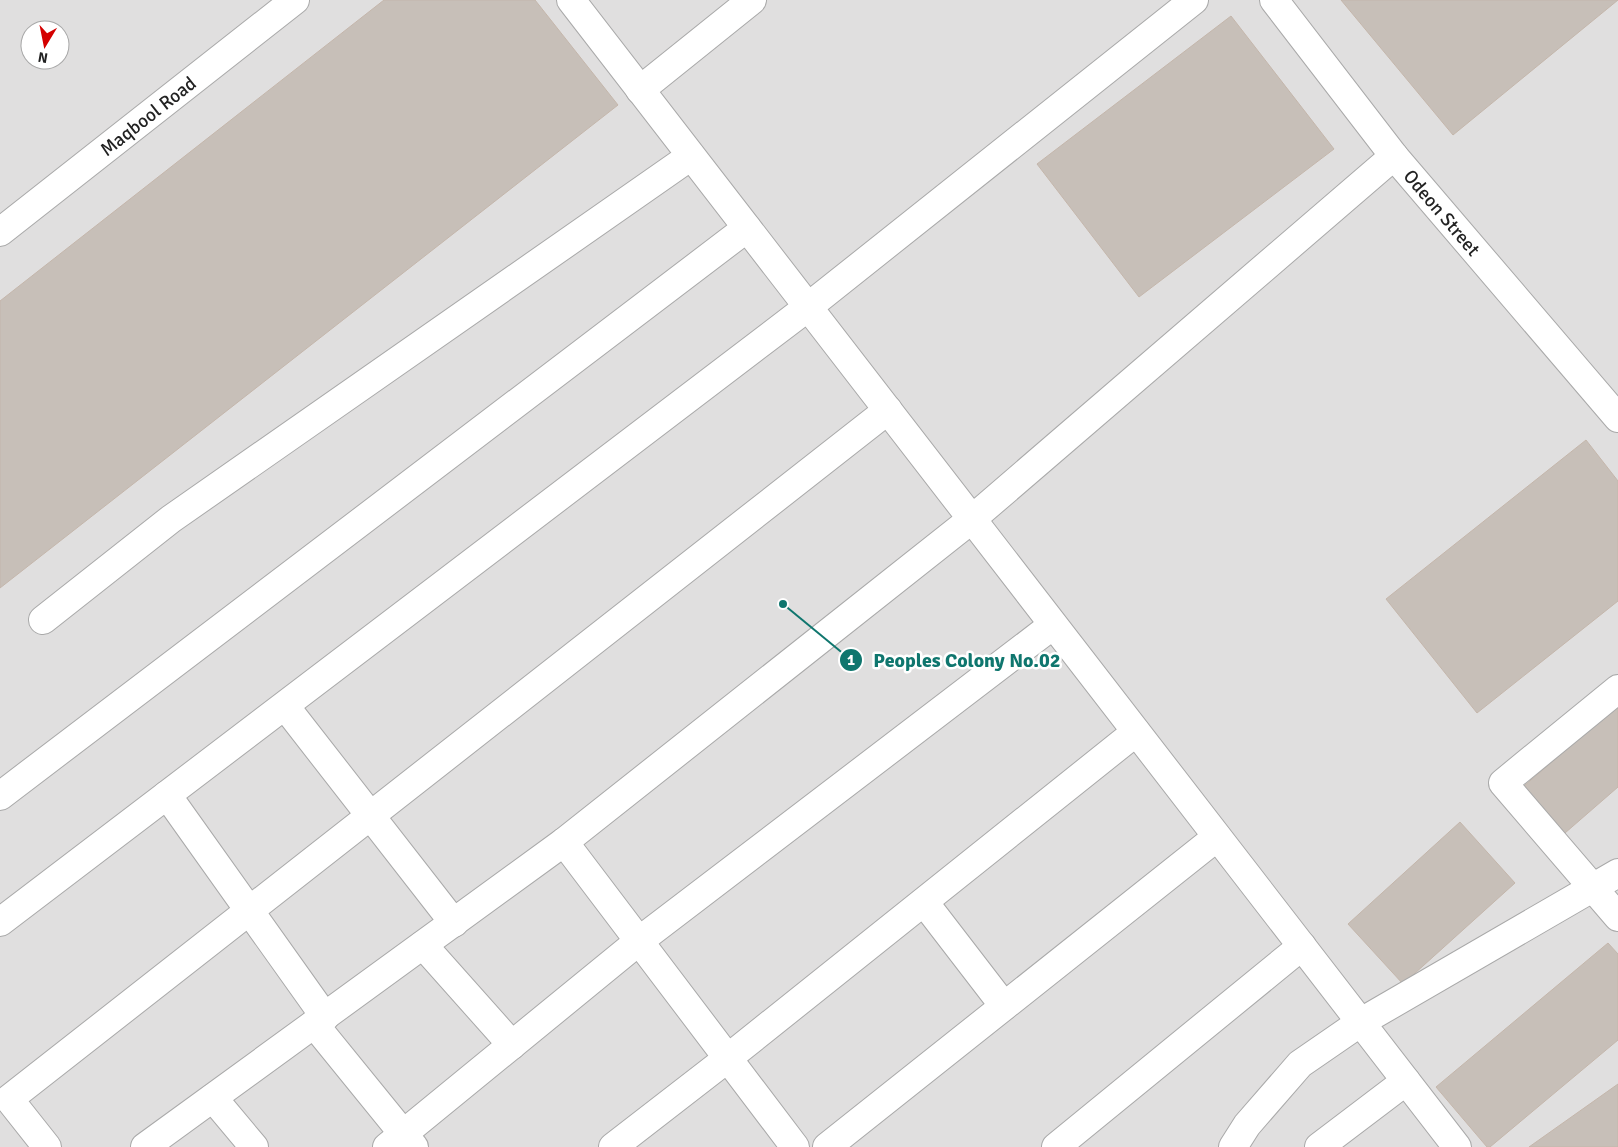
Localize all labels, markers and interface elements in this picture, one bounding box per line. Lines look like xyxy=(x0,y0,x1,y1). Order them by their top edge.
north arrow xyxy=(20,20,70,70)
text: N xyxy=(37,48,49,67)
street label: Maqbool Road xyxy=(96,72,201,162)
street label: Odeon Street xyxy=(1398,165,1485,261)
callout: Peoples Colony No.02 xyxy=(838,642,1071,677)
text: Peoples Colony No.02 xyxy=(873,648,1061,673)
text: 1 xyxy=(847,651,855,669)

